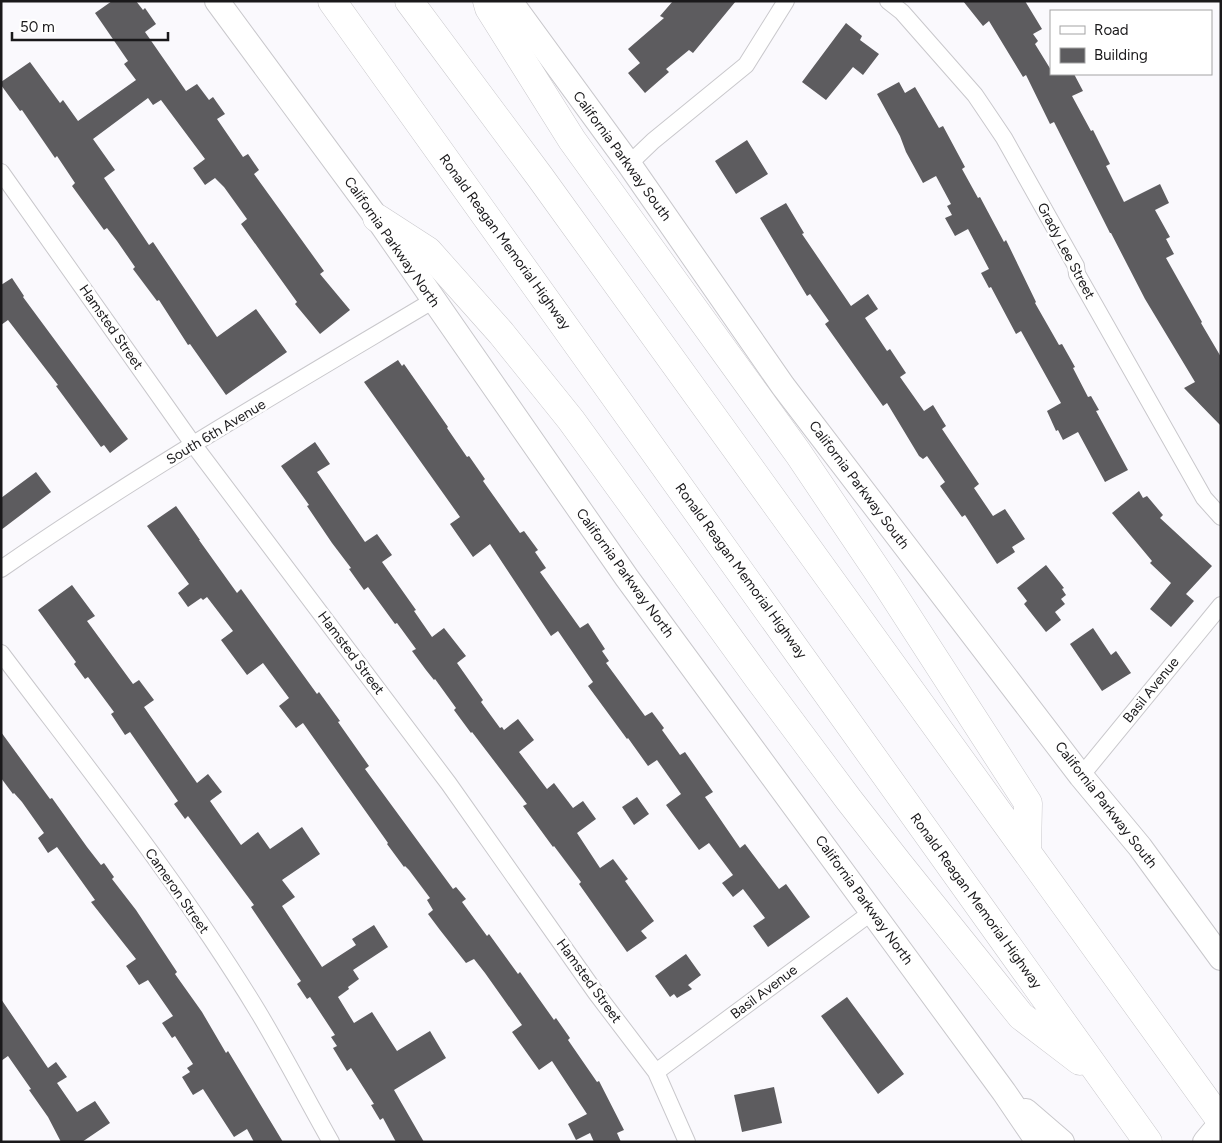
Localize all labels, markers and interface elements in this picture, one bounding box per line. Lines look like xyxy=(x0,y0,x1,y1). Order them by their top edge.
scale bar xyxy=(12,10,169,42)
legend xyxy=(1050,10,1212,75)
text: 50 m xyxy=(20,18,55,36)
text: Road xyxy=(1094,21,1129,39)
text: Building xyxy=(1094,46,1148,64)
street label: California Parkway South xyxy=(569,88,675,224)
street label: Ronald Reagan Memorial Highway xyxy=(436,151,575,334)
street label: California Parkway North xyxy=(341,174,444,311)
street label: Grady Lee Street xyxy=(1033,200,1099,302)
street label: Hamsted Street xyxy=(75,281,147,373)
street label: South 6th Avenue xyxy=(163,395,269,468)
street label: California Parkway South xyxy=(805,418,913,553)
street label: Ronald Reagan Memorial Highway xyxy=(672,480,811,663)
street label: California Parkway North xyxy=(572,505,678,641)
street label: Hamsted Street xyxy=(314,608,388,698)
street label: Basil Avenue xyxy=(1119,654,1183,726)
street label: California Parkway South xyxy=(1051,738,1161,872)
street label: Ronald Reagan Memorial Highway xyxy=(907,810,1046,993)
street label: California Parkway North xyxy=(811,832,917,968)
street label: Cameron Street xyxy=(141,845,213,937)
street label: Hamsted Street xyxy=(553,936,625,1026)
street label: Basil Avenue xyxy=(727,961,801,1023)

